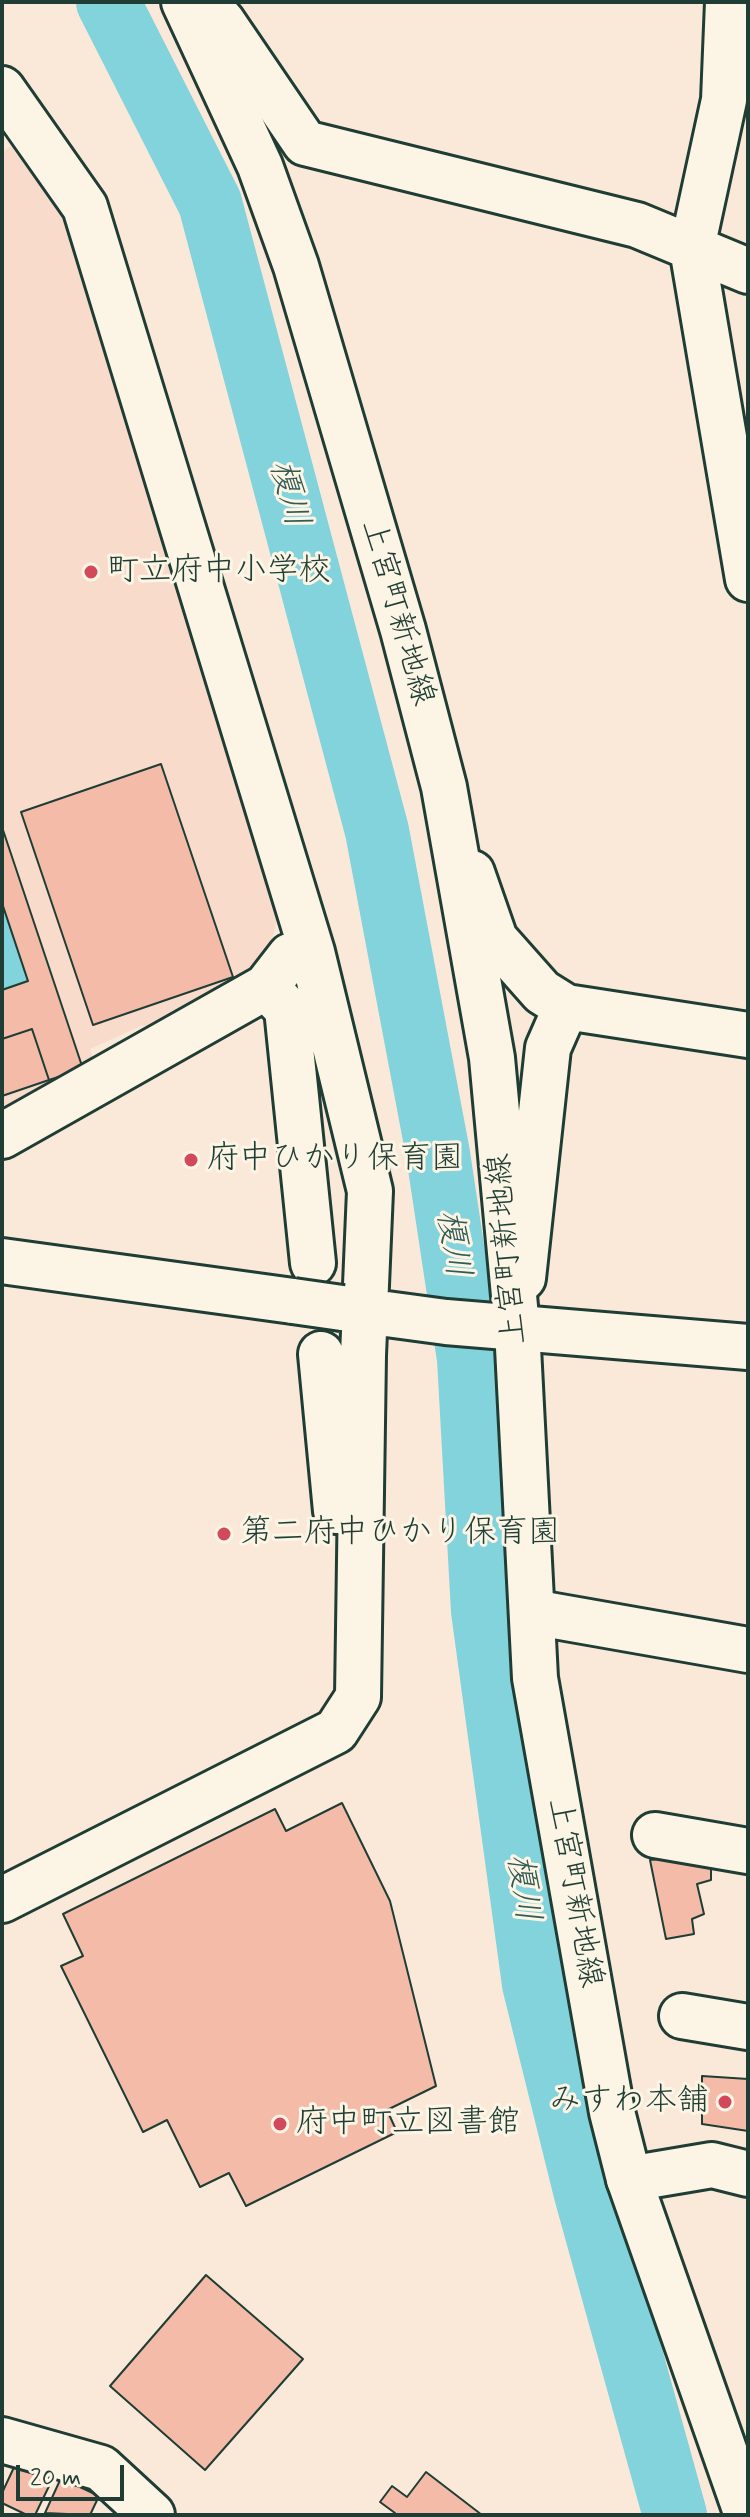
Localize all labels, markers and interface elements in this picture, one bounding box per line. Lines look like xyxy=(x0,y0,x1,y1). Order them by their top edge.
water label: 榎川 xyxy=(258,456,316,532)
street label: 上宮町新地線 xyxy=(351,515,441,711)
place label: 町立府中小学校 xyxy=(107,553,331,591)
marker: 町立府中小学校 xyxy=(82,563,100,581)
place label: 府中ひかり保育園 xyxy=(207,1141,463,1179)
marker: 府中ひかり保育園 xyxy=(182,1151,200,1169)
street label: 上宮町新地線 xyxy=(482,1152,536,1346)
water label: 榎川 xyxy=(426,1207,476,1281)
place label: 第二府中ひかり保育園 xyxy=(240,1515,560,1553)
marker: 第二府中ひかり保育園 xyxy=(215,1525,233,1543)
street label: 上宮町新地線 xyxy=(537,1795,609,1991)
water label: 榎川 xyxy=(496,1851,546,1925)
place label: みすわ本舗 xyxy=(549,2083,709,2121)
marker: みすわ本舗 xyxy=(716,2093,734,2111)
place label: 府中町立図書館 xyxy=(296,2105,520,2143)
marker: 府中町立図書館 xyxy=(271,2115,289,2133)
scale bar xyxy=(20,2449,128,2499)
text: 20 m xyxy=(30,2463,81,2494)

